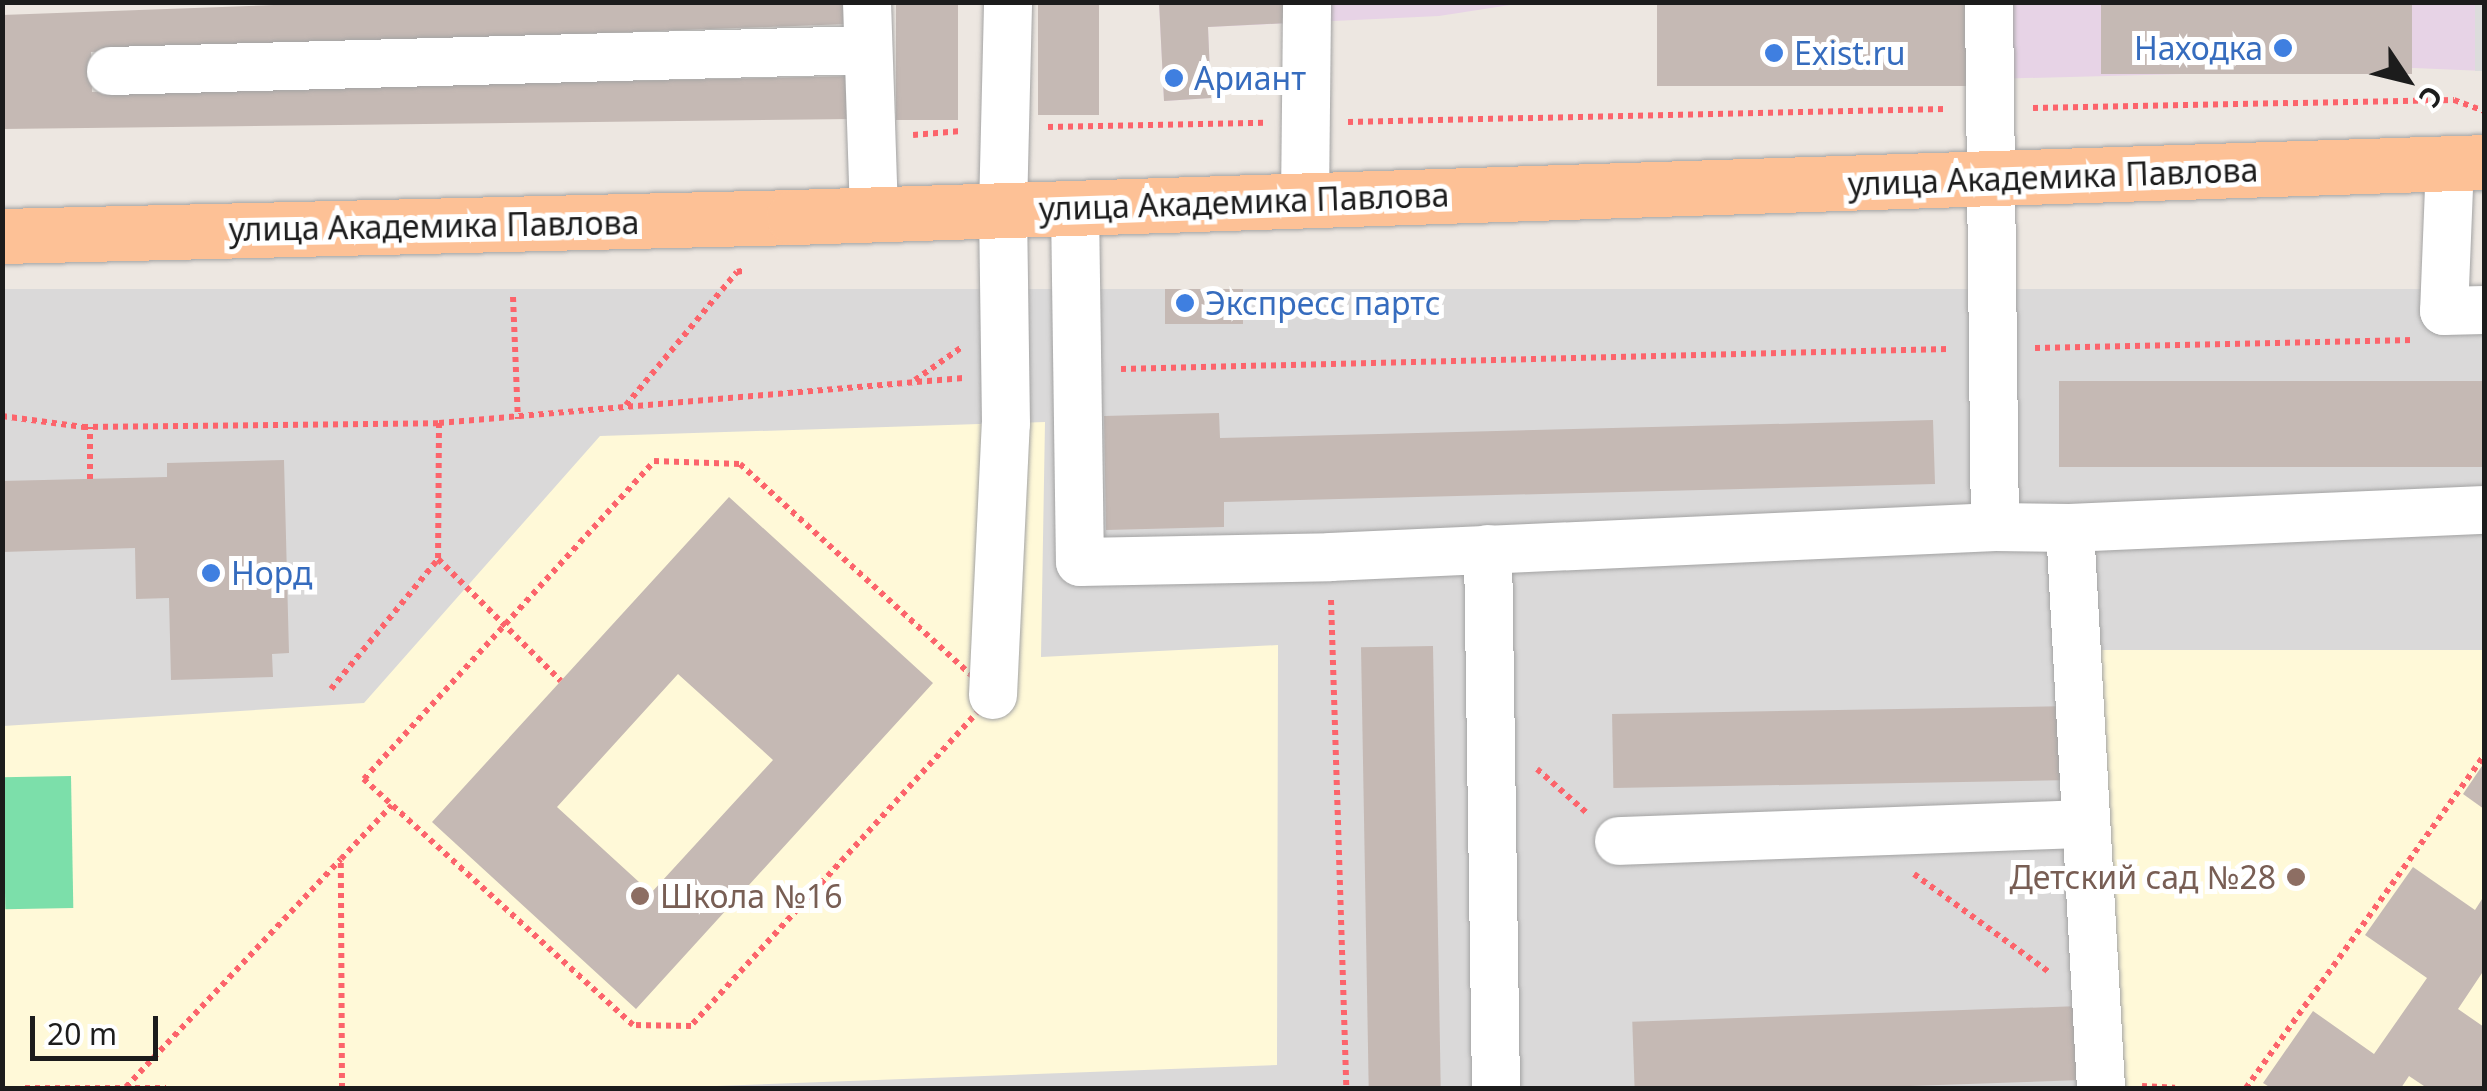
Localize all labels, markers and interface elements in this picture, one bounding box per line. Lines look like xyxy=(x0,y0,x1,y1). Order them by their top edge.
place label: Находка xyxy=(2134,29,2263,67)
north arrow xyxy=(2357,30,2457,130)
place label: Exist.ru xyxy=(1794,34,1905,72)
marker: Находка xyxy=(2272,37,2294,59)
marker: Exist.ru xyxy=(1763,42,1785,64)
place label: Ариант xyxy=(1194,59,1306,97)
marker: Ариант xyxy=(1163,67,1185,89)
text: С xyxy=(2411,79,2452,116)
street label: улица Академика Павлова xyxy=(1847,151,2259,203)
street label: улица Академика Павлова xyxy=(1038,176,1450,228)
street label: улица Академика Павлова xyxy=(228,203,640,249)
place label: Экспресс партс xyxy=(1205,284,1441,322)
marker: Экспресс партс xyxy=(1174,292,1196,314)
place label: Норд xyxy=(231,554,312,592)
marker: Норд xyxy=(200,562,222,584)
place label: Детский сад №28 xyxy=(2009,858,2276,896)
marker: Детский сад №28 xyxy=(2285,866,2307,888)
place label: Школа №16 xyxy=(660,877,843,915)
marker: Школа №16 xyxy=(629,885,651,907)
scale bar xyxy=(35,996,162,1058)
text: 20 m xyxy=(47,1013,117,1054)

